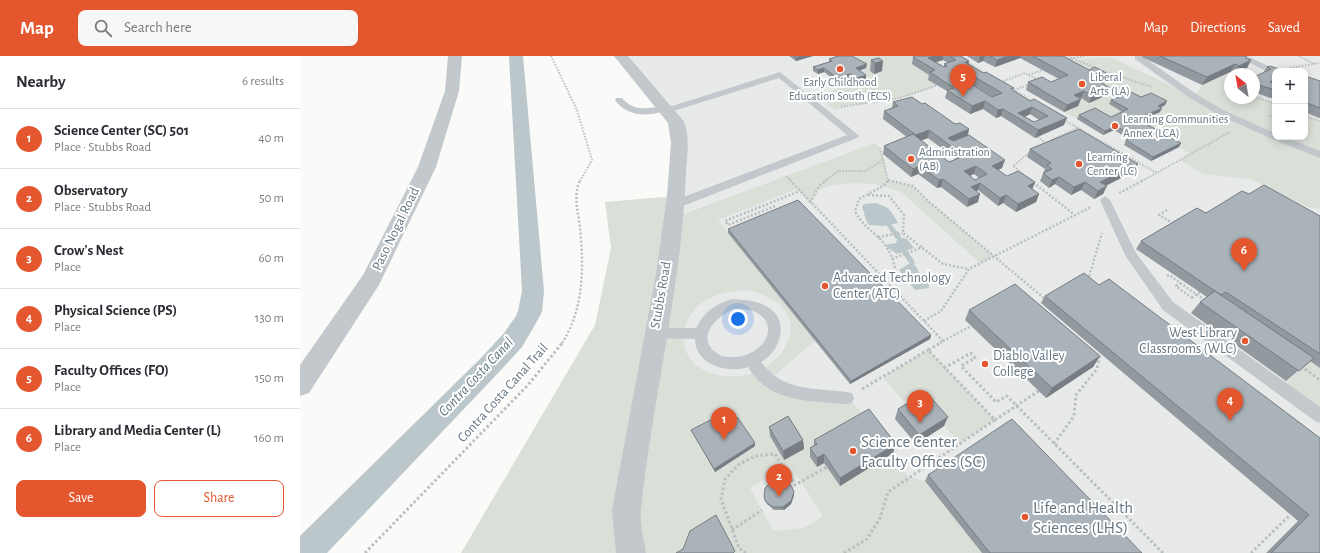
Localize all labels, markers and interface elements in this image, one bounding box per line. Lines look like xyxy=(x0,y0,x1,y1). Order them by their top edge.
search box xyxy=(78,10,358,46)
icon: search xyxy=(92,17,114,39)
text: Map xyxy=(20,19,54,38)
text: Search here xyxy=(124,20,192,35)
text: Map xyxy=(1144,21,1168,35)
text: Directions xyxy=(1190,21,1246,35)
text: Saved xyxy=(1268,21,1300,35)
marker: Early Childhood Education South (ECS) xyxy=(835,64,845,74)
pin: 5 xyxy=(950,64,976,97)
north arrow xyxy=(1224,68,1260,104)
map controls xyxy=(1272,68,1308,140)
button: + xyxy=(1272,68,1308,104)
place label: Liberal Arts (LA) xyxy=(1090,71,1130,97)
text: Nearby xyxy=(16,73,66,90)
text: 6 results xyxy=(242,75,284,88)
place label: Early Childhood Education South (ECS) xyxy=(789,76,891,102)
marker: Liberal Arts (LA) xyxy=(1077,79,1087,89)
button: − xyxy=(1272,104,1308,140)
place label: Learning Communities Annex (LCA) xyxy=(1123,113,1228,139)
marker: Learning Communities Annex (LCA) xyxy=(1110,121,1120,131)
text: Science Center (SC) 501 xyxy=(54,123,189,138)
text: 1 xyxy=(27,132,31,145)
text: 40 m xyxy=(258,132,284,145)
text: Place · Stubbs Road xyxy=(54,141,151,154)
place label: Administration (AB) xyxy=(919,146,990,172)
place label: Learning Center (LC) xyxy=(1087,151,1138,177)
marker: Administration (AB) xyxy=(906,154,916,164)
marker: Learning Center (LC) xyxy=(1074,159,1084,169)
text: Observatory xyxy=(54,183,128,198)
street label: Paso Nogal Road xyxy=(370,185,422,273)
text: 2 xyxy=(26,192,32,205)
text: 50 m xyxy=(259,192,284,205)
text: Place · Stubbs Road xyxy=(54,201,151,214)
pin: 6 xyxy=(1231,238,1257,271)
text: Crow's Nest xyxy=(54,243,124,258)
text: 3 xyxy=(26,252,32,265)
text: 60 m xyxy=(258,252,284,265)
street label: Stubbs Road xyxy=(648,260,674,330)
text: Place xyxy=(54,261,81,274)
place label: Advanced Technology Center (ATC) xyxy=(833,271,951,301)
marker: Advanced Technology Center (ATC) xyxy=(820,281,830,291)
text: Physical Science (PS) xyxy=(54,303,177,318)
your location xyxy=(728,309,748,329)
text: 4 xyxy=(26,312,32,325)
text: 130 m xyxy=(255,312,284,325)
text: Place xyxy=(54,321,81,334)
place label: West Library Classrooms (WLC) xyxy=(1139,326,1237,356)
water label: Contra Costa Canal xyxy=(436,334,516,419)
marker: West Library Classrooms (WLC) xyxy=(1240,336,1250,346)
street label: Contra Costa Canal Trail xyxy=(455,341,551,445)
place label: Diablo Valley College xyxy=(993,349,1065,379)
marker: Diablo Valley College xyxy=(980,359,990,369)
text: Faculty Offices (FO) xyxy=(54,363,169,378)
text: 5 xyxy=(26,372,32,385)
text: 150 m xyxy=(255,372,284,385)
text: Place xyxy=(54,381,81,394)
pin: 4 xyxy=(1217,388,1243,421)
pin: 3 xyxy=(907,390,933,423)
pin: 1 xyxy=(711,407,737,440)
text: Library and Media Center (L) xyxy=(54,423,221,438)
text: 6 xyxy=(26,432,32,445)
text: 160 m xyxy=(254,432,284,445)
place label: Science Center Faculty Offices (SC) xyxy=(861,433,986,471)
text: Place xyxy=(54,441,81,454)
marker: Science Center Faculty Offices (SC) xyxy=(848,446,858,456)
pin: 2 xyxy=(766,464,792,497)
button: Save xyxy=(16,480,146,517)
button: Share xyxy=(154,480,284,517)
place label: Life and Health Sciences (LHS) xyxy=(1033,499,1133,536)
marker: Life and Health Sciences (LHS) xyxy=(1020,512,1030,522)

